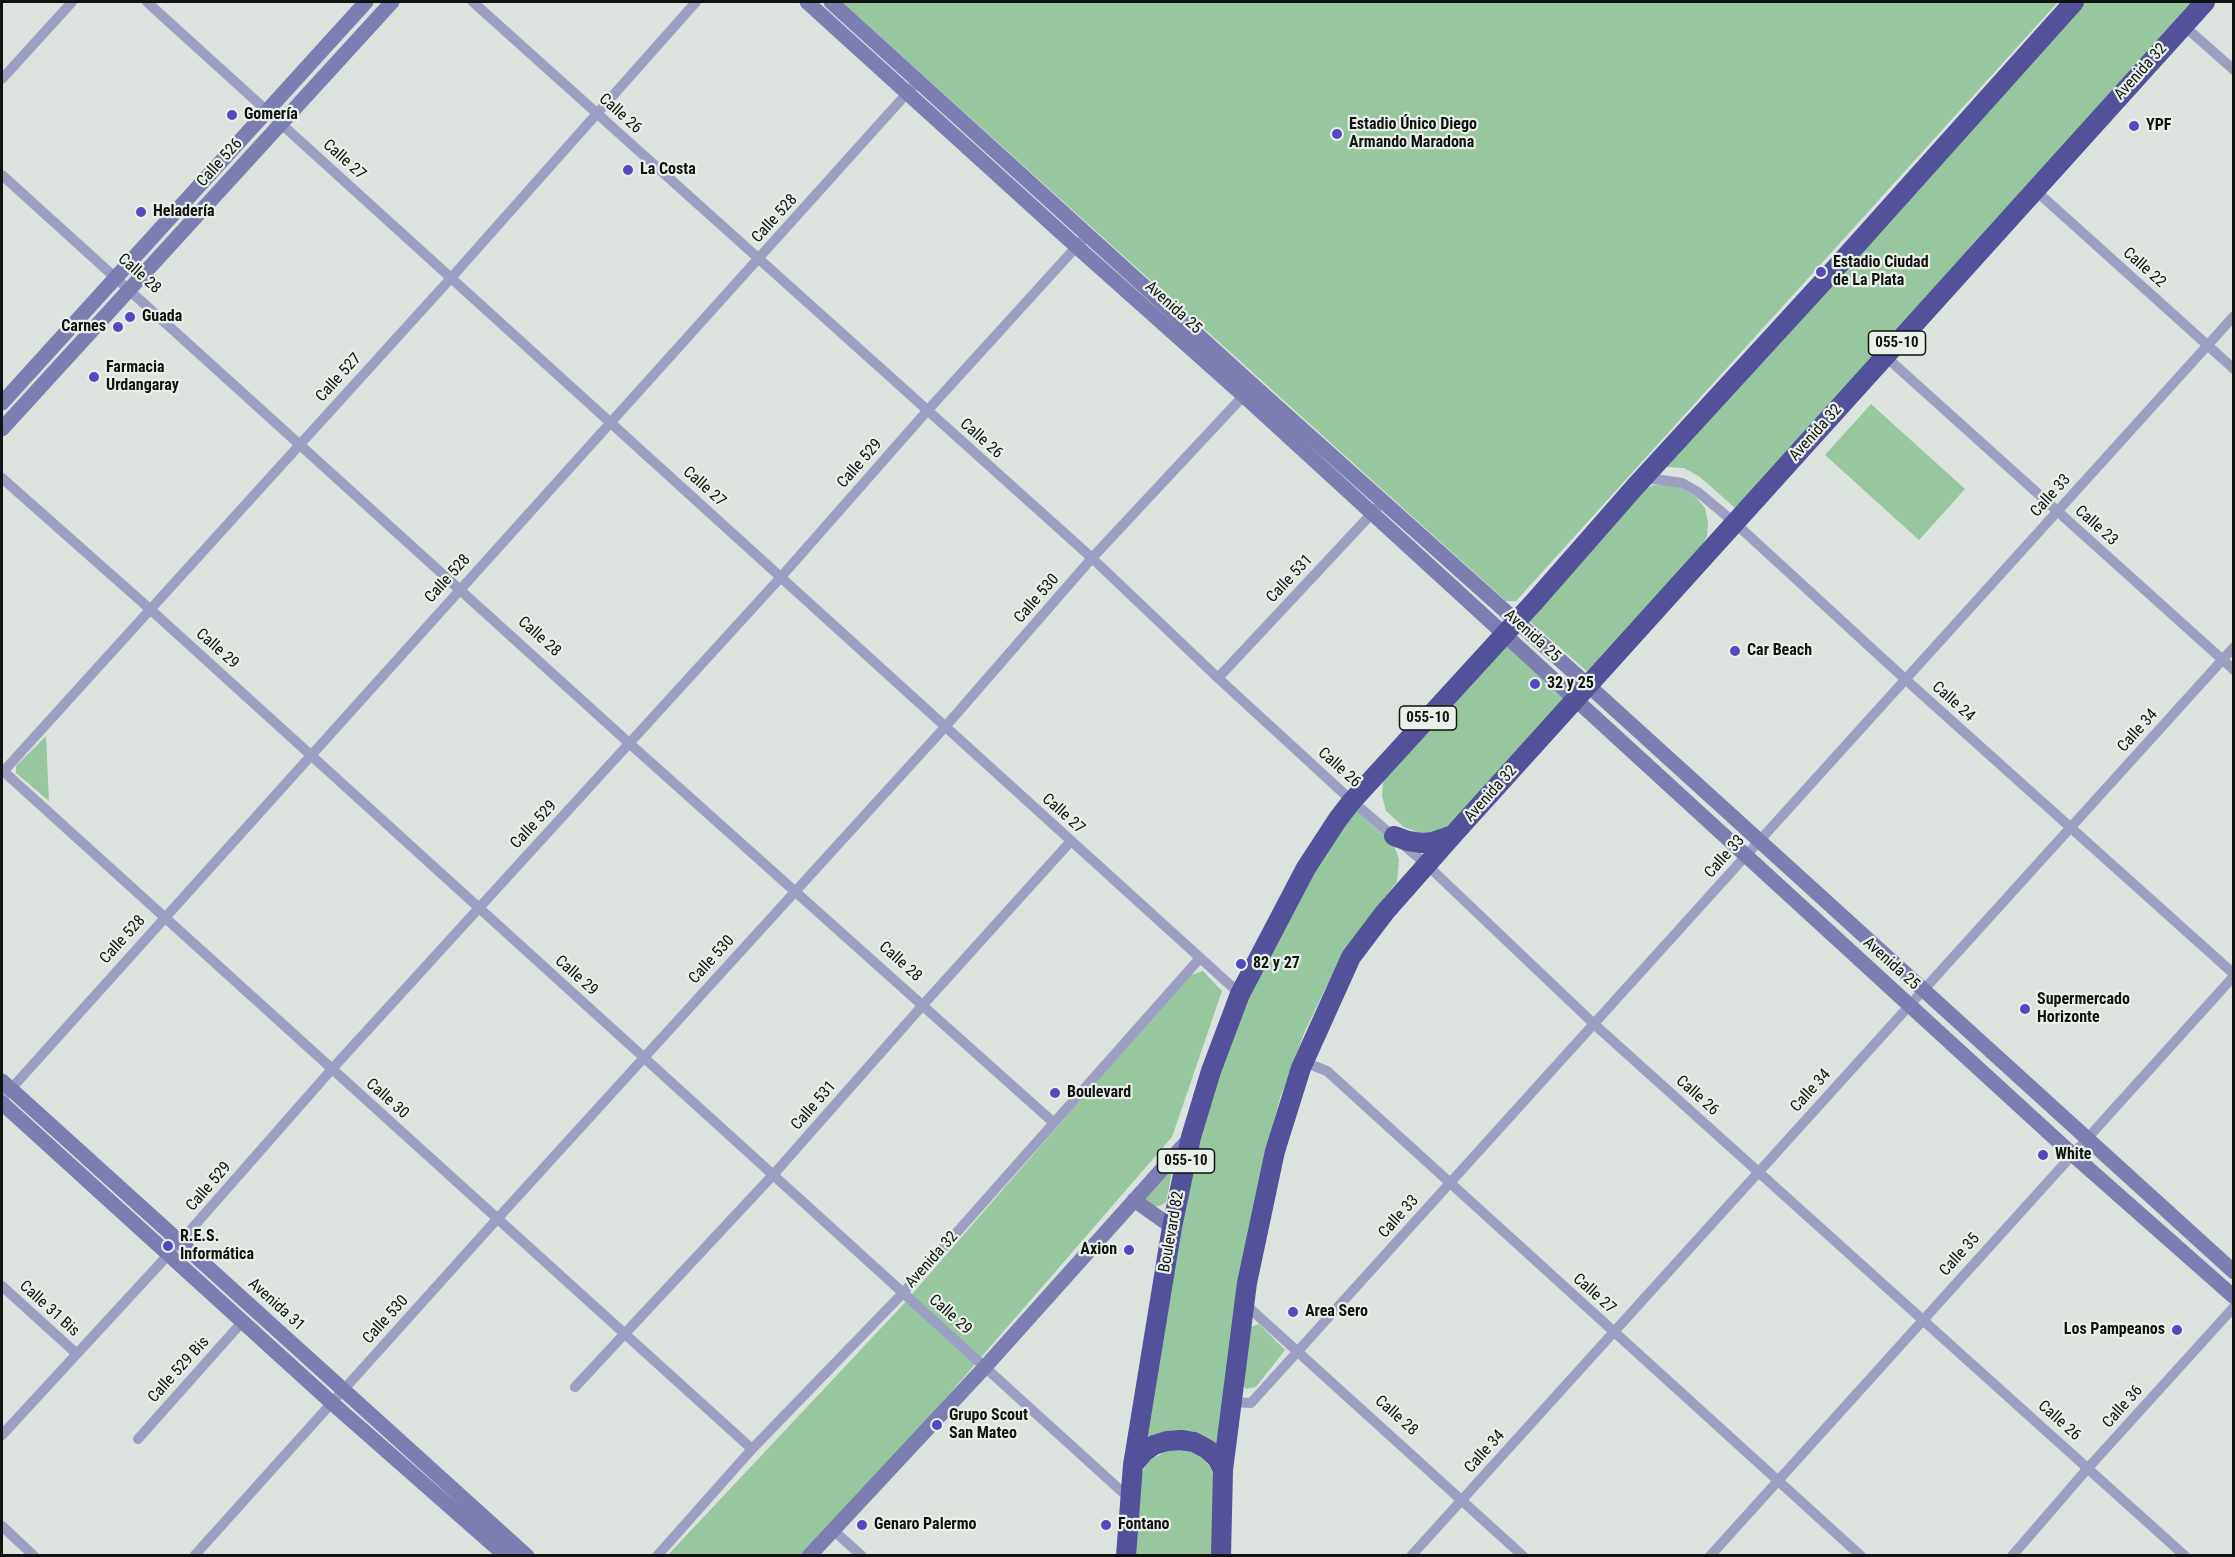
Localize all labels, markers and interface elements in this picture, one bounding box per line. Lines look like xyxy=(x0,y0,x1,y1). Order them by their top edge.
street label: Avenida 32 xyxy=(2111,40,2171,104)
street label: Calle 26 xyxy=(595,90,645,138)
place label: Gomería xyxy=(244,105,298,125)
marker: Gomería xyxy=(225,108,239,122)
place label: Estadio Único Diego Armando Maradona xyxy=(1349,115,1477,153)
place label: YPF xyxy=(2146,116,2171,136)
marker: YPF xyxy=(2127,119,2141,133)
marker: Estadio Único Diego Armando Maradona xyxy=(1330,127,1344,141)
street label: Calle 526 xyxy=(193,135,247,191)
street label: Calle 27 xyxy=(319,136,369,184)
place label: La Costa xyxy=(640,160,696,180)
marker: La Costa xyxy=(621,163,635,177)
street label: Calle 528 xyxy=(748,191,802,247)
place label: Heladería xyxy=(153,202,215,222)
marker: Heladería xyxy=(134,205,148,219)
street label: Calle 22 xyxy=(2119,244,2169,292)
street label: Calle 28 xyxy=(114,250,164,298)
place label: Estadio Ciudad de La Plata xyxy=(1833,253,1929,291)
marker: Estadio Ciudad de La Plata xyxy=(1814,265,1828,279)
street label: Avenida 25 xyxy=(1141,278,1205,338)
place label: Guada xyxy=(142,307,182,327)
marker: Guada xyxy=(123,310,137,324)
place label: Carnes xyxy=(61,317,106,337)
marker: Carnes xyxy=(111,320,125,334)
road number: 055-10 xyxy=(1868,331,1926,355)
street label: Calle 527 xyxy=(312,350,366,406)
place label: Farmacia Urdangaray xyxy=(106,358,179,396)
marker: Farmacia Urdangaray xyxy=(87,370,101,384)
street label: Avenida 32 xyxy=(1786,401,1846,465)
street label: Calle 26 xyxy=(956,415,1006,463)
street label: Calle 529 xyxy=(833,435,887,493)
street label: Calle 27 xyxy=(679,463,729,511)
street label: Calle 33 xyxy=(2027,471,2075,521)
street label: Calle 23 xyxy=(2071,502,2121,550)
street label: Calle 528 xyxy=(421,551,475,607)
street label: Calle 531 xyxy=(1263,551,1317,607)
street label: Calle 530 xyxy=(1010,570,1064,628)
street label: Avenida 25 xyxy=(1500,606,1564,666)
street label: Calle 28 xyxy=(514,613,564,661)
street label: Calle 29 xyxy=(192,625,242,673)
place label: Car Beach xyxy=(1747,641,1812,661)
marker: Car Beach xyxy=(1728,644,1742,658)
place label: 32 y 25 xyxy=(1547,674,1594,694)
marker: 32 y 25 xyxy=(1528,677,1542,691)
street label: Calle 24 xyxy=(1928,678,1978,726)
road number: 055-10 xyxy=(1400,706,1456,730)
street label: Calle 34 xyxy=(2114,706,2162,756)
street label: Calle 26 xyxy=(1314,744,1364,792)
street label: Avenida 32 xyxy=(1461,762,1521,826)
street label: Calle 27 xyxy=(1038,790,1088,838)
street label: Calle 529 xyxy=(507,797,561,853)
street label: Calle 33 xyxy=(1701,832,1749,882)
street label: Calle 528 xyxy=(96,912,150,968)
street label: Calle 530 xyxy=(685,932,739,988)
street label: Avenida 25 xyxy=(1859,934,1923,994)
street label: Calle 28 xyxy=(875,938,925,986)
street label: Calle 29 xyxy=(551,952,601,1000)
place label: 82 y 27 xyxy=(1253,954,1300,974)
marker: 82 y 27 xyxy=(1234,957,1248,971)
place label: Supermercado Horizonte xyxy=(2037,990,2130,1028)
marker: Supermercado Horizonte xyxy=(2018,1002,2032,1016)
street label: Calle 34 xyxy=(1787,1066,1835,1116)
street label: Calle 26 xyxy=(1672,1072,1722,1120)
street label: Calle 30 xyxy=(362,1075,412,1123)
street label: Calle 531 xyxy=(787,1077,841,1135)
place label: Boulevard xyxy=(1067,1083,1131,1103)
marker: Boulevard xyxy=(1048,1086,1062,1100)
place label: White xyxy=(2055,1145,2091,1165)
marker: White xyxy=(2036,1148,2050,1162)
road number: 055-10 xyxy=(1158,1149,1214,1173)
street label: Calle 529 xyxy=(182,1158,236,1216)
street label: Boulevard 82 xyxy=(1155,1190,1189,1274)
street label: Calle 33 xyxy=(1375,1192,1423,1242)
place label: R.E.S. Informática xyxy=(180,1227,254,1265)
street label: Avenida 32 xyxy=(902,1228,962,1292)
street label: Calle 35 xyxy=(1936,1230,1984,1280)
marker: R.E.S. Informática xyxy=(161,1239,175,1253)
place label: Axion xyxy=(1080,1240,1117,1260)
marker: Axion xyxy=(1122,1243,1136,1257)
street label: Calle 27 xyxy=(1569,1270,1619,1318)
street label: Avenida 31 xyxy=(244,1275,308,1335)
street label: Calle 31 Bis xyxy=(15,1277,83,1341)
street label: Calle 29 xyxy=(925,1291,975,1339)
street label: Calle 530 xyxy=(359,1292,413,1348)
place label: Area Sero xyxy=(1305,1302,1368,1322)
marker: Area Sero xyxy=(1286,1305,1300,1319)
place label: Los Pampeanos xyxy=(2064,1320,2165,1340)
marker: Los Pampeanos xyxy=(2170,1323,2184,1337)
street label: Calle 529 Bis xyxy=(144,1333,214,1407)
street label: Calle 36 xyxy=(2099,1382,2147,1432)
street label: Calle 28 xyxy=(1371,1392,1421,1440)
street label: Calle 26 xyxy=(2034,1397,2084,1445)
place label: Grupo Scout San Mateo xyxy=(949,1406,1028,1444)
marker: Grupo Scout San Mateo xyxy=(930,1418,944,1432)
street label: Calle 34 xyxy=(1461,1427,1509,1477)
place label: Genaro Palermo xyxy=(874,1515,976,1535)
place label: Fontano xyxy=(1118,1515,1170,1535)
marker: Genaro Palermo xyxy=(855,1518,869,1532)
marker: Fontano xyxy=(1099,1518,1113,1532)

